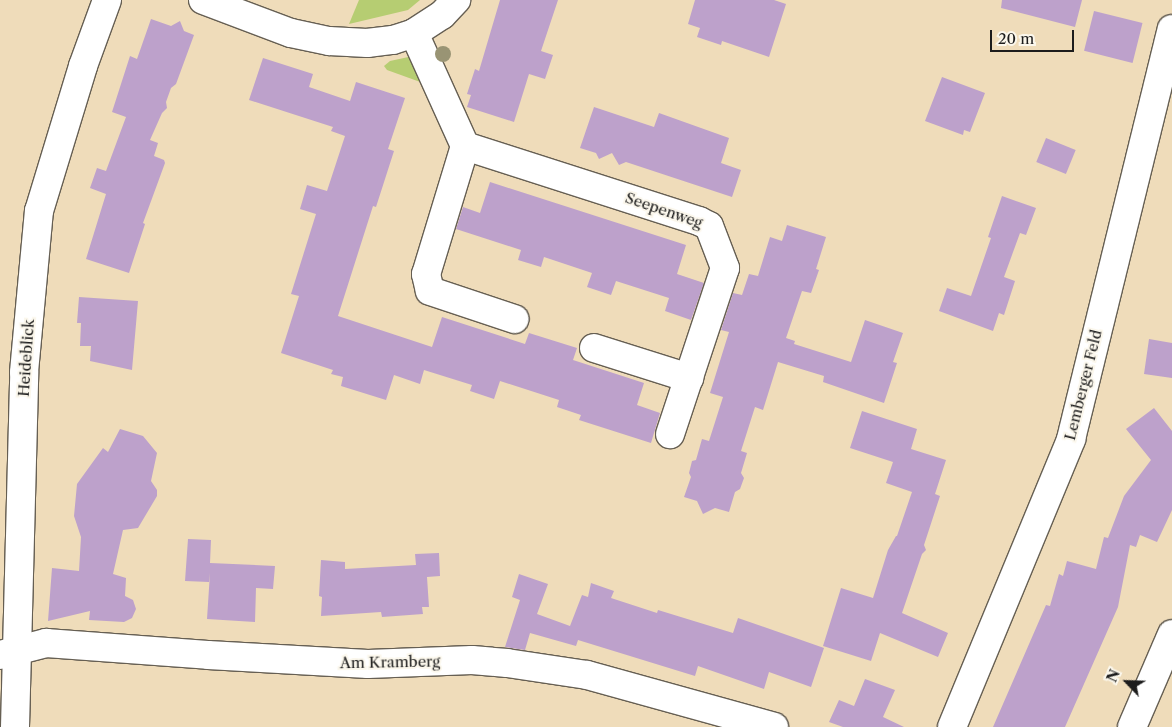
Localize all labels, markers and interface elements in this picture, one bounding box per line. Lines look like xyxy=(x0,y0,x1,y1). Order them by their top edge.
scale bar xyxy=(992,20,1076,52)
text: 20 m xyxy=(998,29,1034,48)
street label: Seepenweg xyxy=(623,188,705,232)
street label: Heideblick xyxy=(14,319,38,397)
street label: Lemberger Feld xyxy=(1061,328,1105,442)
street label: Am Kramberg xyxy=(340,652,440,672)
north arrow xyxy=(1102,657,1152,707)
text: N xyxy=(1103,667,1124,685)

